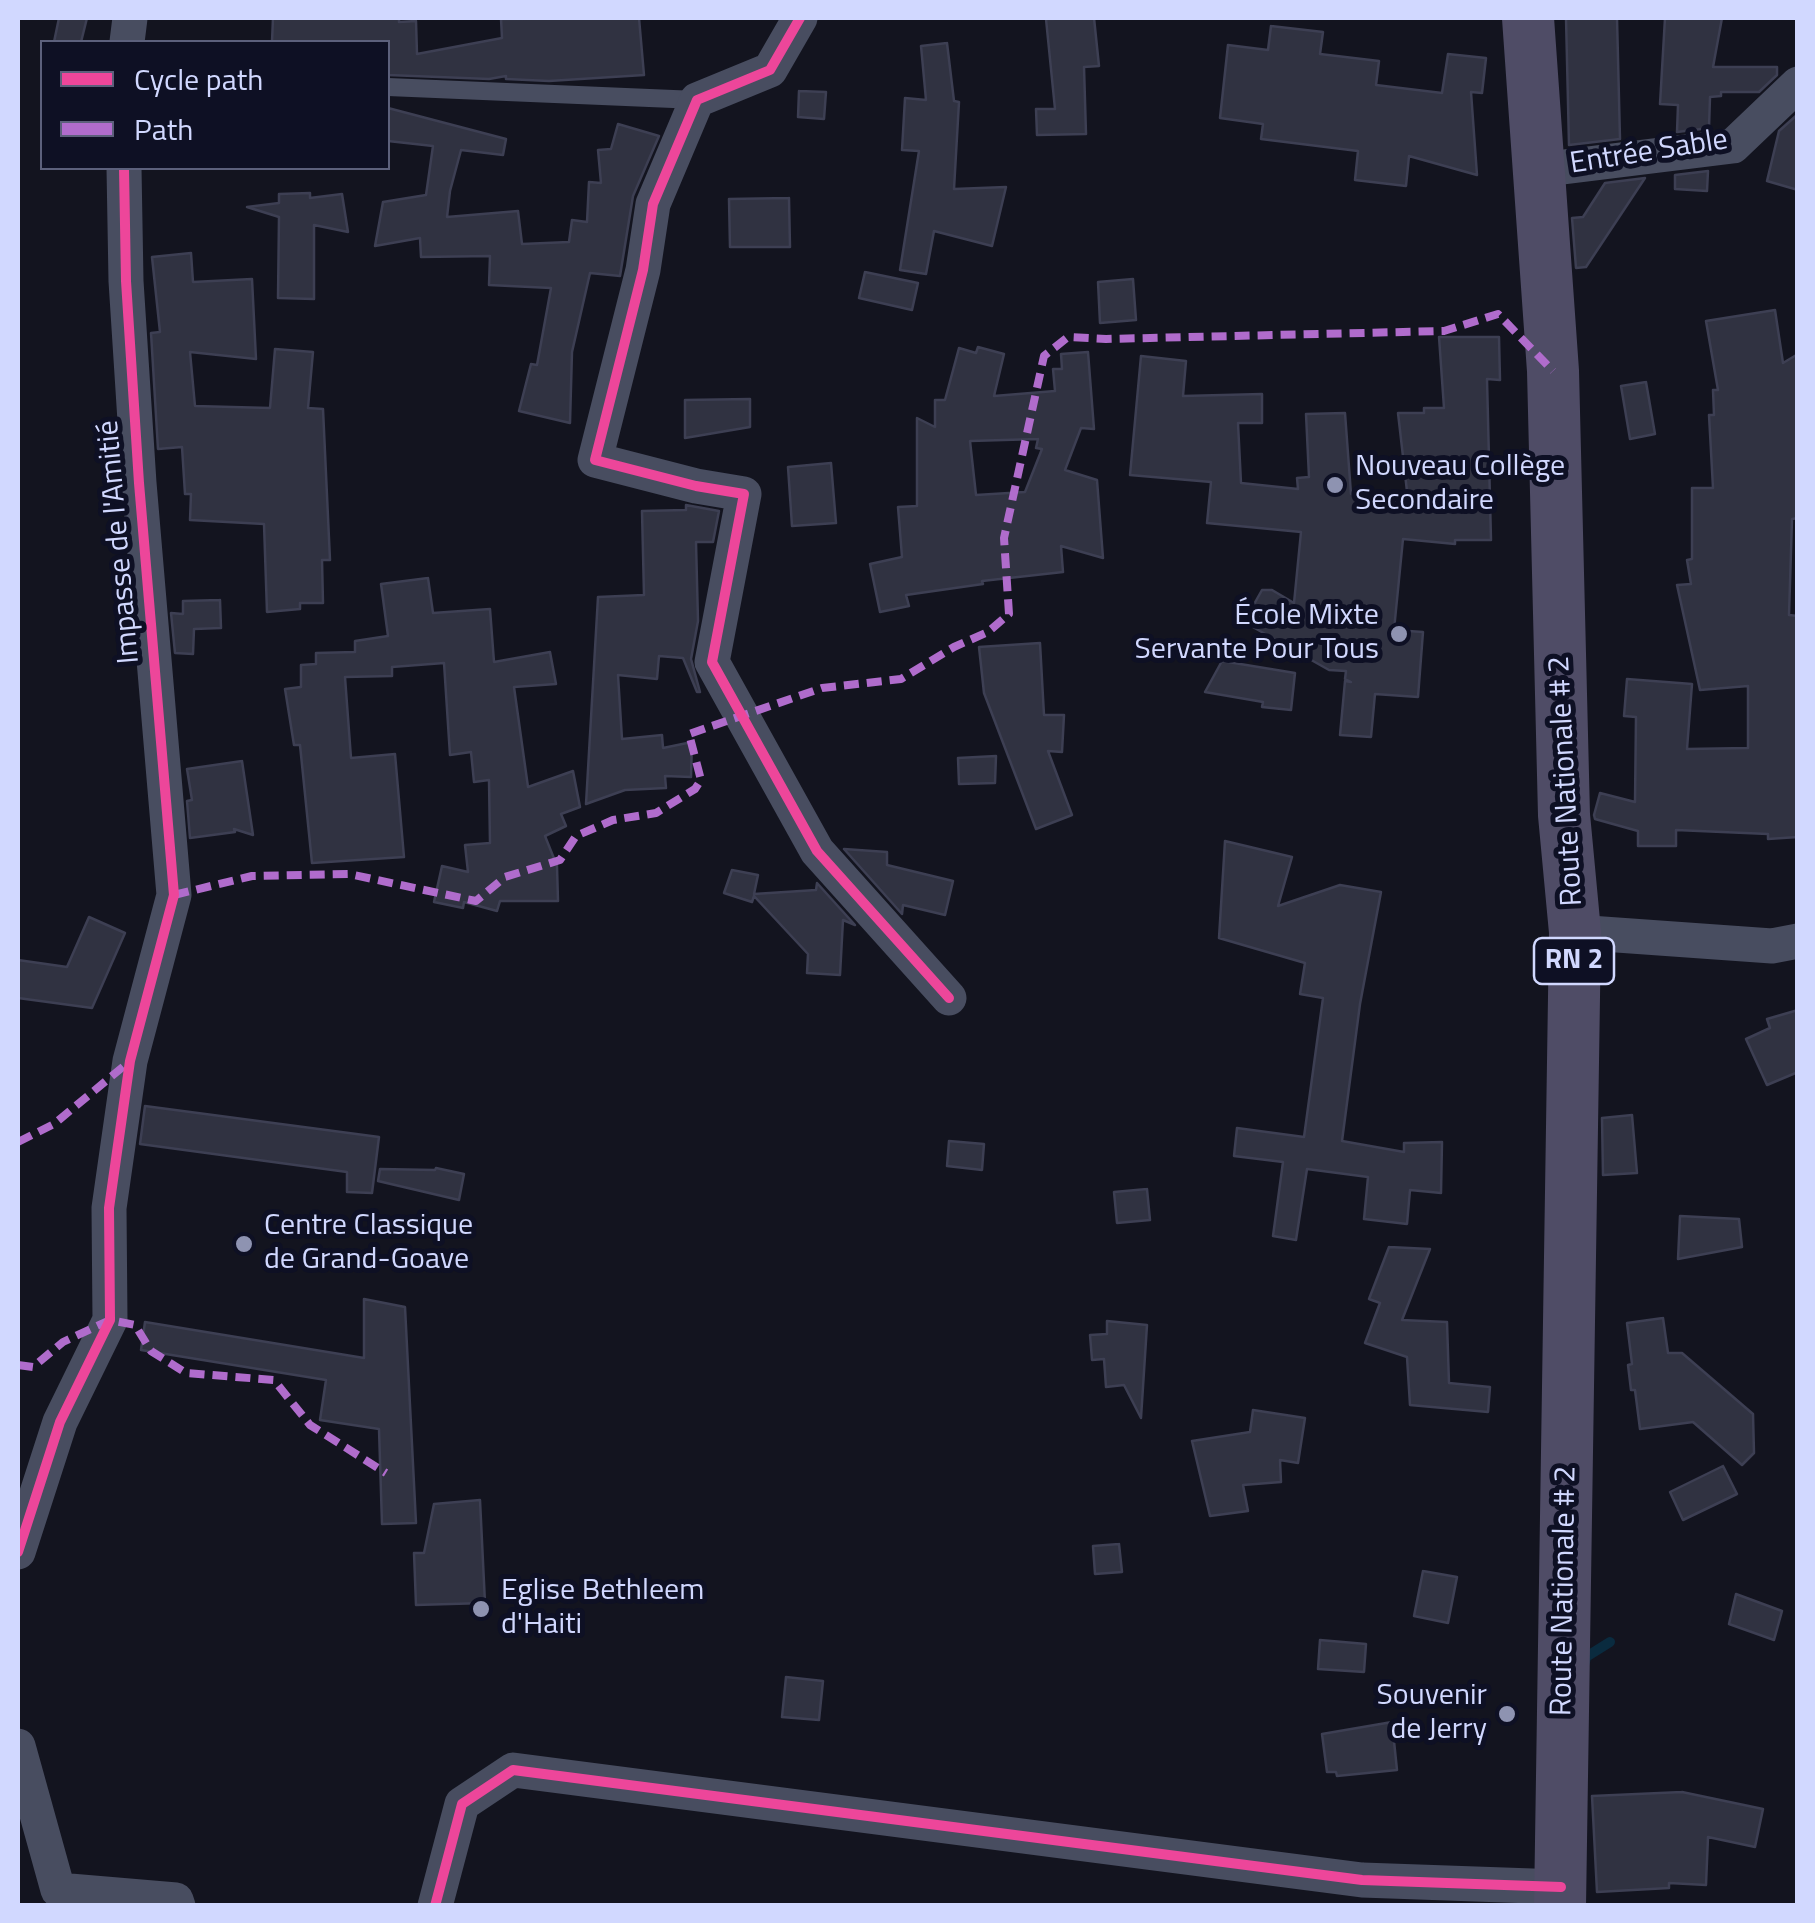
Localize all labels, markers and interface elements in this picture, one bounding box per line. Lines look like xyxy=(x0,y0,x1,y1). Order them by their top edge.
legend xyxy=(40,40,390,170)
text: Cycle path xyxy=(134,56,263,102)
text: Path xyxy=(134,106,193,152)
street label: Entrée Sable xyxy=(1568,123,1730,183)
street label: Impasse de l'Amitié xyxy=(91,419,149,665)
place label: Nouveau Collège Secondaire xyxy=(1355,450,1565,520)
marker: Nouveau Collège Secondaire xyxy=(1324,474,1346,496)
place label: École Mixte Servante Pour Tous xyxy=(1135,599,1379,670)
marker: École Mixte Servante Pour Tous xyxy=(1388,623,1410,645)
street label: Route Nationale # 2 xyxy=(1542,655,1592,907)
road number: RN 2 xyxy=(1534,938,1614,984)
place label: Centre Classique de Grand-Goave xyxy=(264,1209,473,1280)
marker: Centre Classique de Grand-Goave xyxy=(233,1233,255,1255)
street label: Route Nationale # 2 xyxy=(1545,1465,1585,1717)
place label: Eglise Bethleem d'Haiti xyxy=(501,1574,704,1644)
marker: Eglise Bethleem d'Haiti xyxy=(470,1598,492,1620)
place label: Souvenir de Jerry xyxy=(1377,1679,1487,1750)
marker: Souvenir de Jerry xyxy=(1496,1703,1518,1725)

